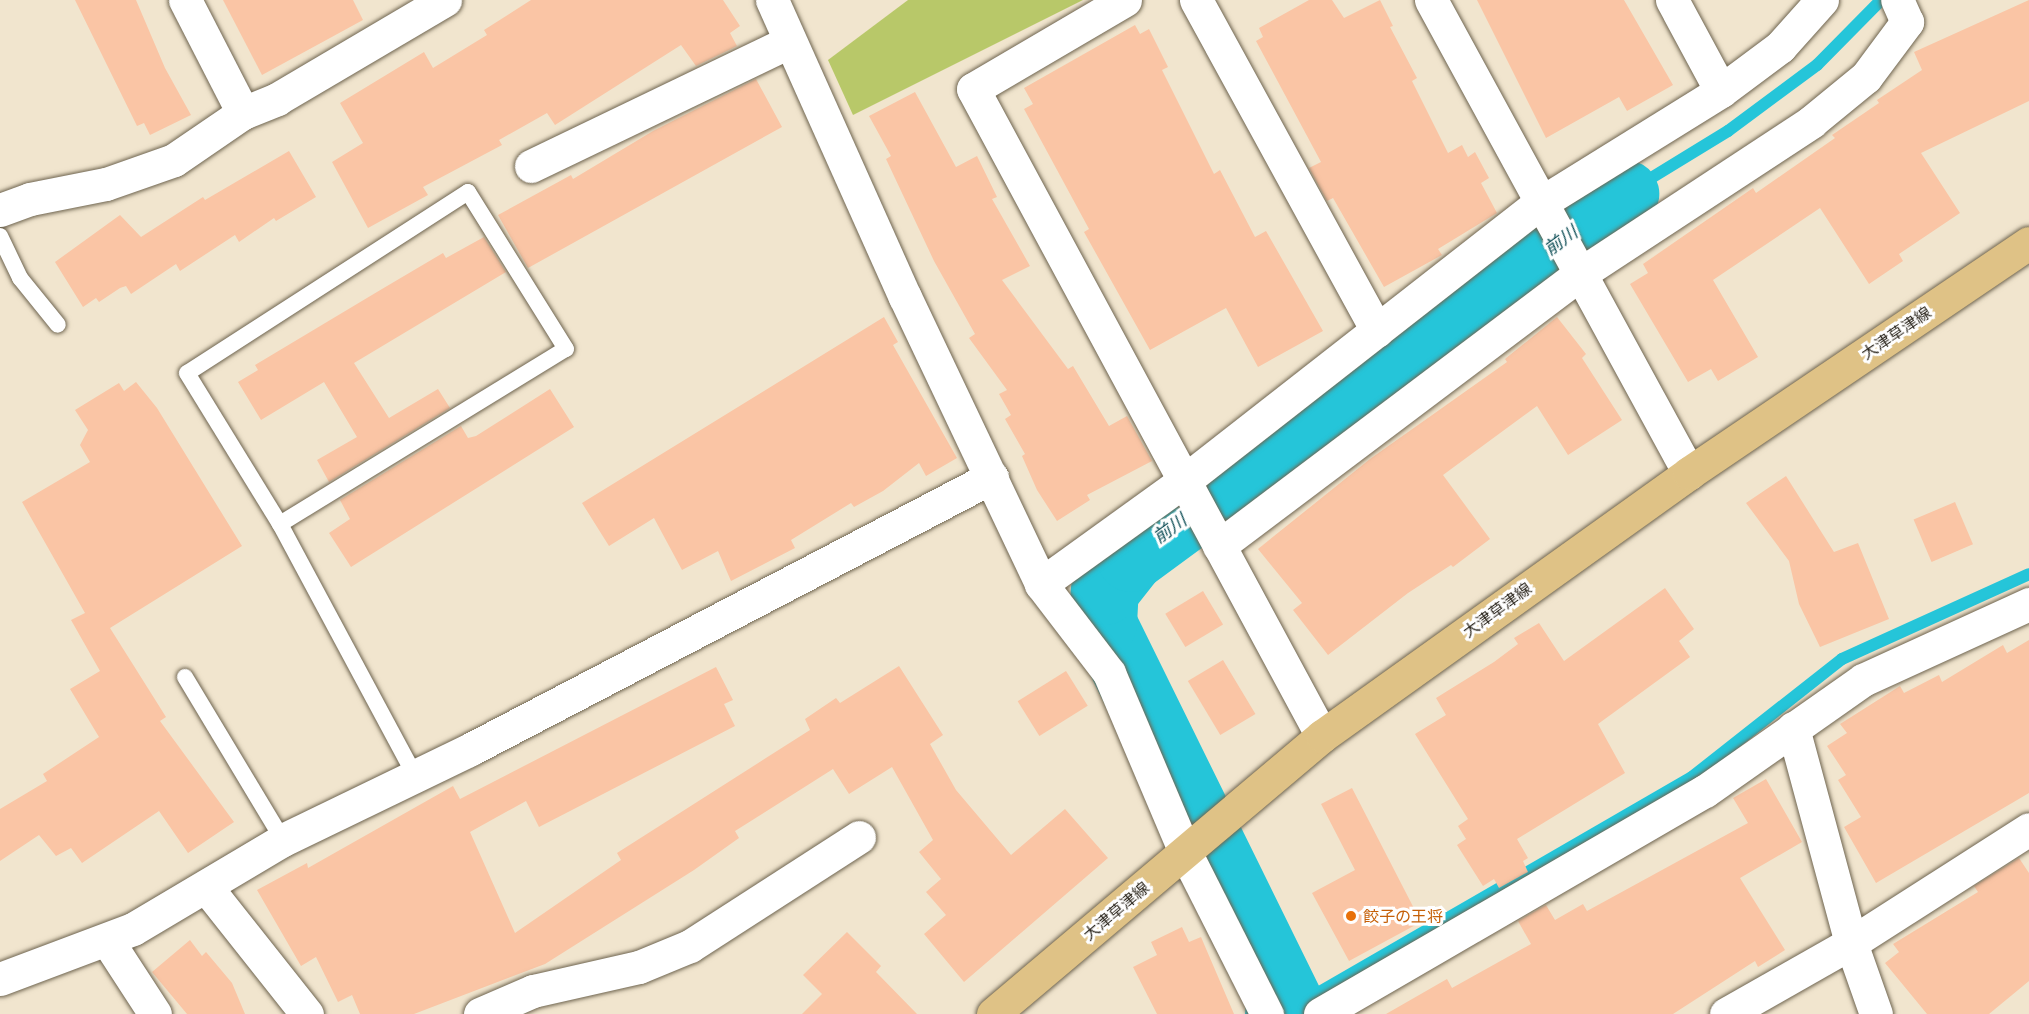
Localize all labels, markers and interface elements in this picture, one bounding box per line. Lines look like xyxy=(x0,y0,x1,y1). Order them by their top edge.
water label: 前川 xyxy=(1540,222,1582,260)
street label: 大津草津線 xyxy=(1857,303,1935,363)
water label: 前川 xyxy=(1149,510,1191,548)
street label: 大津草津線 xyxy=(1459,579,1535,641)
street label: 大津草津線 xyxy=(1079,878,1153,944)
place label: 餃子の王将 xyxy=(1363,906,1443,926)
marker: 餃子の王将 xyxy=(1344,909,1358,923)

